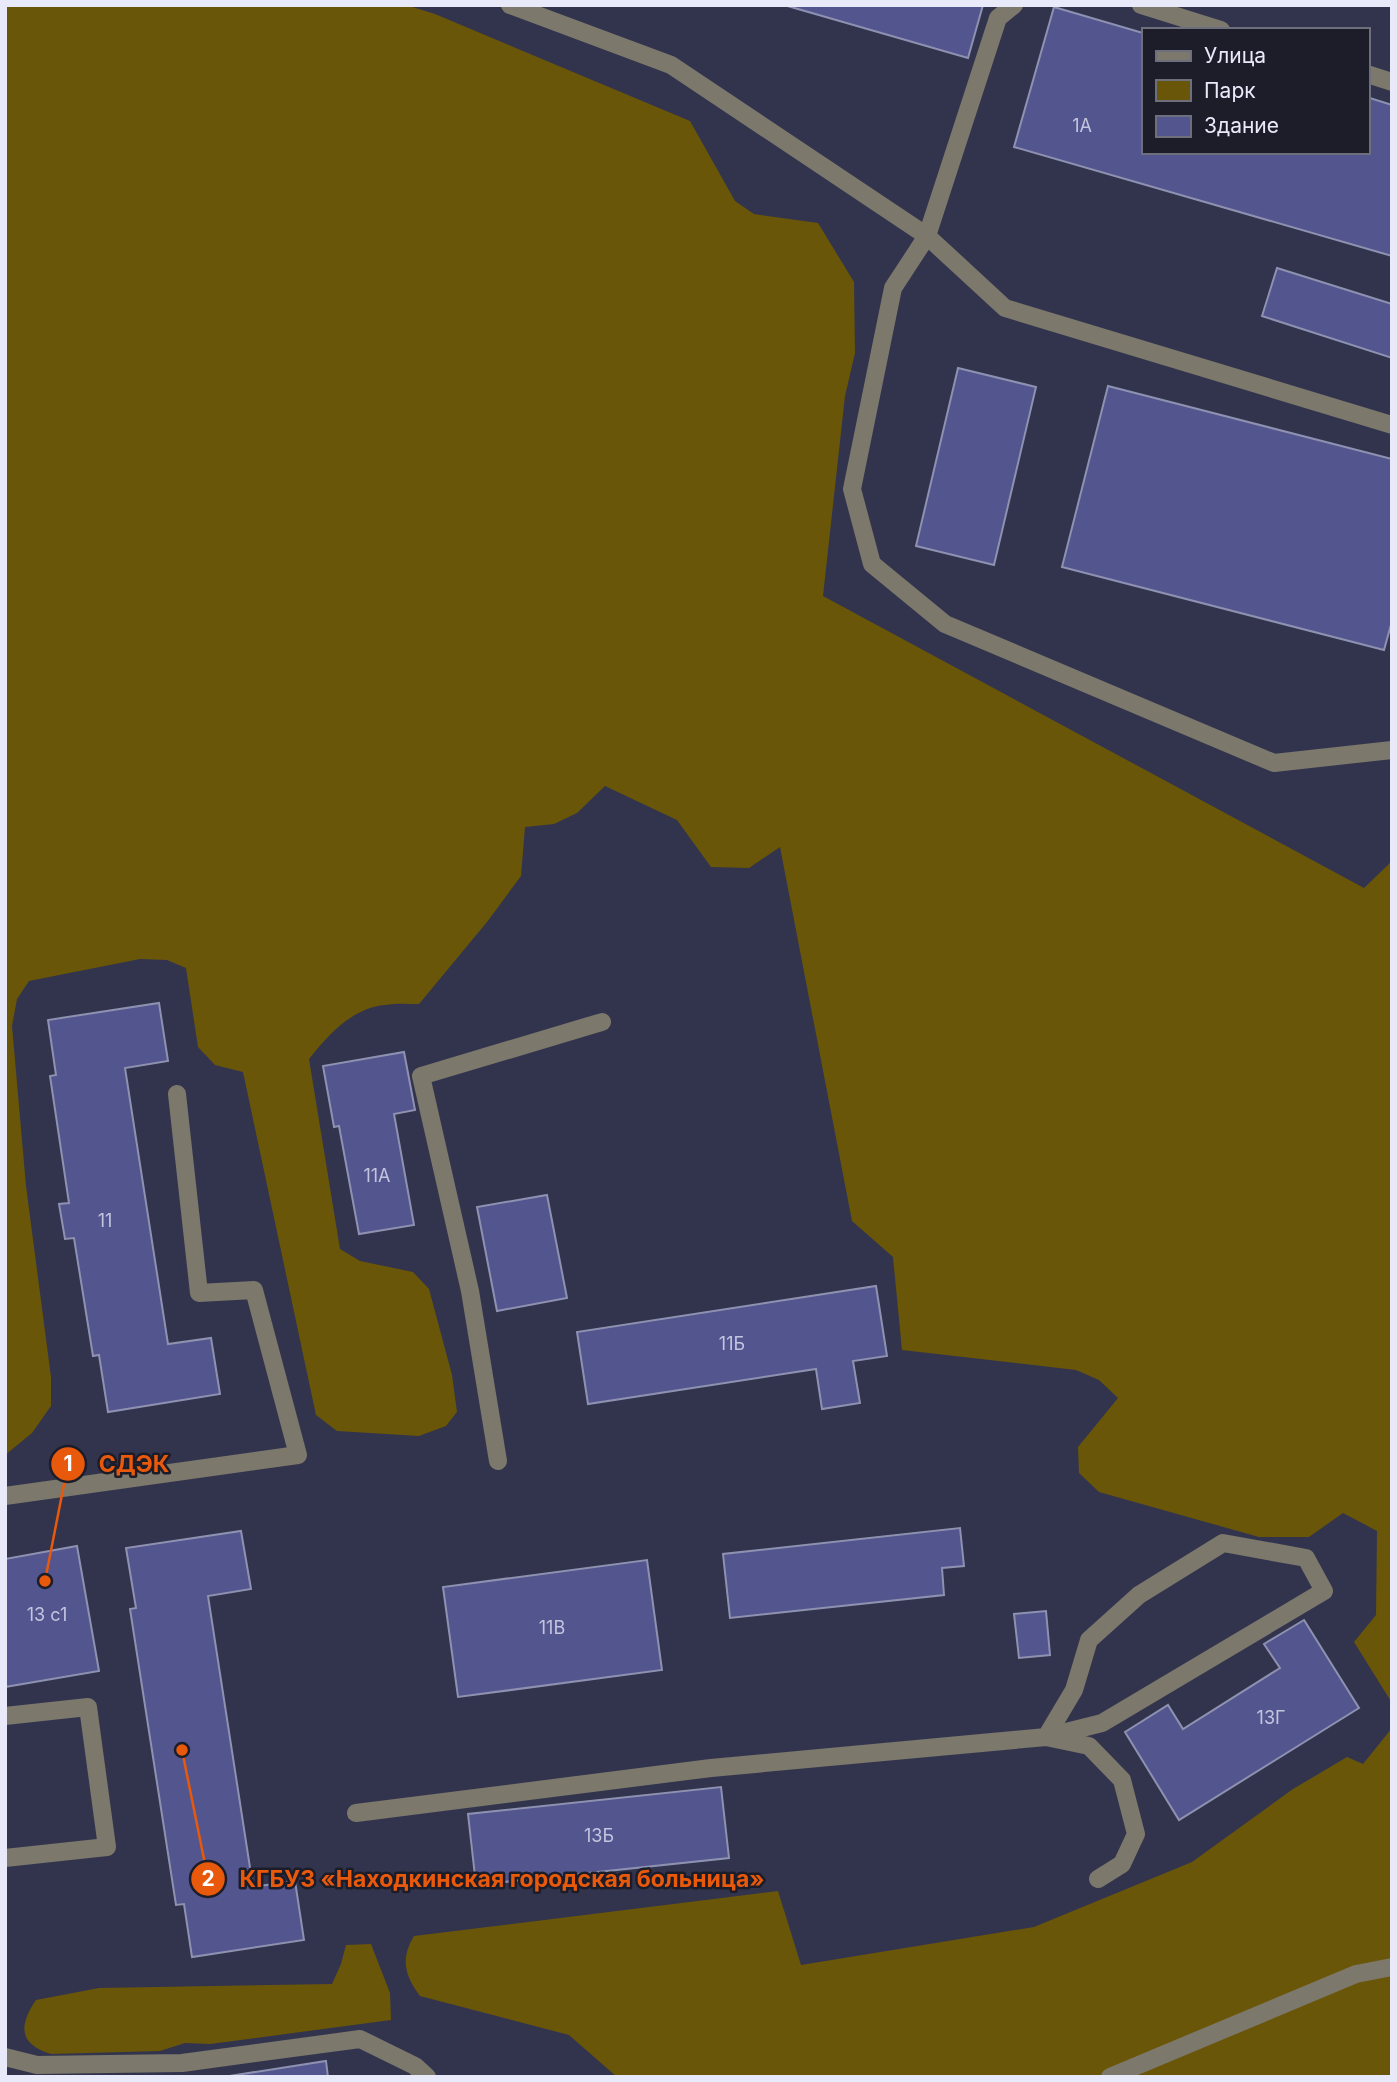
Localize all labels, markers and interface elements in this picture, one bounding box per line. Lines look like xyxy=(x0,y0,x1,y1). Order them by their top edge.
legend xyxy=(1142,28,1369,154)
text: Улица xyxy=(1204,43,1266,68)
text: Парк xyxy=(1204,78,1256,103)
text: Здание xyxy=(1204,113,1279,138)
house number: 1А xyxy=(1072,115,1092,136)
house number: 11А xyxy=(363,1165,391,1186)
house number: 11 xyxy=(98,1210,112,1231)
house number: 11Б xyxy=(719,1333,745,1354)
callout: СДЭК xyxy=(50,1442,184,1486)
text: СДЭК xyxy=(99,1450,169,1478)
text: 1 xyxy=(63,1451,73,1476)
house number: 13 с1 xyxy=(27,1604,67,1625)
house number: 11В xyxy=(539,1617,565,1638)
house number: 13Г xyxy=(1257,1707,1285,1728)
house number: 13Б xyxy=(584,1825,614,1846)
callout: КГБУЗ «Находкинская городская больница» xyxy=(191,1857,779,1901)
text: КГБУЗ «Находкинская городская больница» xyxy=(239,1865,765,1893)
text: 2 xyxy=(201,1866,215,1891)

